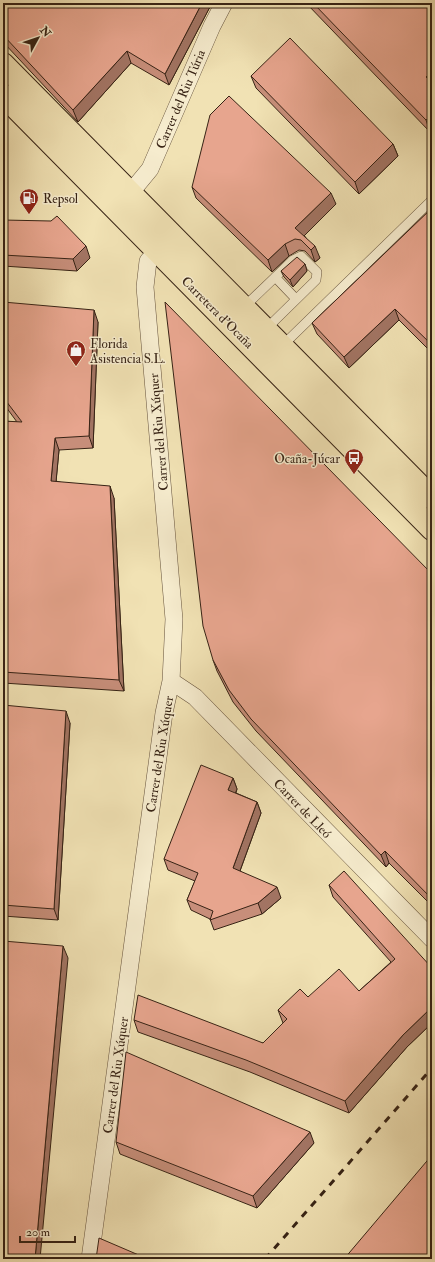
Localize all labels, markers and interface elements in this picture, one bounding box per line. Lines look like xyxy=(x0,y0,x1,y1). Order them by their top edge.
north arrow xyxy=(18,18,58,58)
text: N xyxy=(36,23,54,41)
street label: Carrer del Riu Túria xyxy=(153,47,209,151)
fuel station icon: Repsol xyxy=(18,187,40,215)
place label: Repsol xyxy=(43,191,79,208)
street label: Carretera d'Ocaña xyxy=(178,273,257,353)
place label: Florida Asistencia S.L. xyxy=(89,336,165,367)
shop icon: Florida Asistencia S.L. xyxy=(65,339,87,367)
street label: Carrer del Riu Xúquer xyxy=(146,372,172,491)
bus stop icon: Ocaña-Júcar xyxy=(343,447,365,475)
place label: Ocaña-Júcar xyxy=(274,451,340,467)
street label: Carrer del Riu Xúquer xyxy=(143,695,177,814)
street label: Carrer de Lleó xyxy=(270,776,335,842)
street label: Carrer del Riu Xúquer xyxy=(100,1016,132,1135)
scale bar xyxy=(20,1218,75,1244)
text: 20 m xyxy=(26,1225,51,1240)

